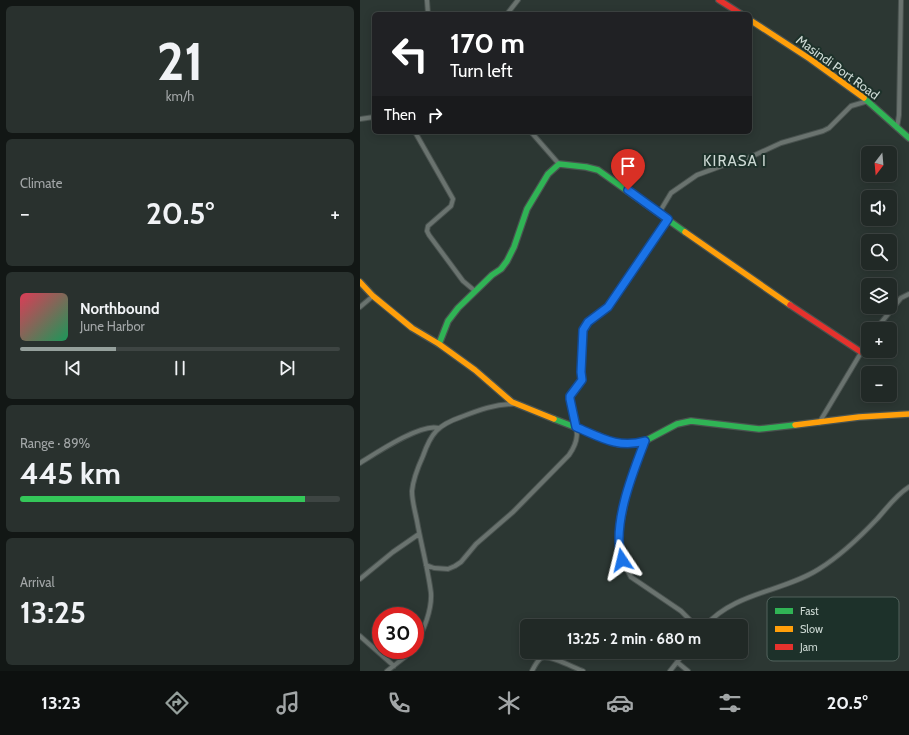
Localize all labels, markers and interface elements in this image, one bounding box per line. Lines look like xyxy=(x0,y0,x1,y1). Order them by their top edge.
text: 170 m xyxy=(450,26,525,60)
icon: left xyxy=(384,28,436,80)
text: 21 xyxy=(157,30,203,93)
street label: Masindi Port Road xyxy=(793,31,883,103)
text: Turn left xyxy=(450,60,513,82)
text: km/h xyxy=(166,88,194,104)
icon: right xyxy=(424,104,446,126)
text: Then xyxy=(384,106,416,124)
north arrow xyxy=(861,146,897,182)
map controls xyxy=(861,146,897,402)
pin xyxy=(611,149,645,190)
district label: KIRASA I xyxy=(703,152,767,170)
icon: arrive xyxy=(617,155,639,177)
text: Climate xyxy=(20,175,62,191)
button: sound xyxy=(861,190,897,226)
text: 20.5° xyxy=(146,195,214,232)
text: − xyxy=(20,200,30,227)
text: + xyxy=(330,200,340,227)
button: search xyxy=(861,234,897,270)
button: layers xyxy=(861,278,897,314)
text: Northbound xyxy=(80,300,160,318)
text: June Harbor xyxy=(80,318,145,334)
button: + xyxy=(861,322,897,358)
icon: previous xyxy=(62,357,84,379)
icon: pause xyxy=(169,357,191,379)
icon: next xyxy=(276,357,298,379)
button: − xyxy=(861,366,897,402)
text: Range · 89% xyxy=(20,435,90,451)
text: 445 km xyxy=(20,455,121,492)
position arrow xyxy=(601,539,643,581)
text: Arrival xyxy=(20,574,55,590)
text: 13:25 xyxy=(20,594,86,631)
legend xyxy=(767,597,899,661)
text: Fast xyxy=(800,604,819,618)
speed limit sign: 30 xyxy=(372,607,424,659)
text: Slow xyxy=(800,622,823,636)
text: 13:25 · 2 min · 680 m xyxy=(567,630,701,648)
text: Jam xyxy=(799,640,818,654)
icon: directions xyxy=(163,689,191,717)
icon: music xyxy=(274,689,302,717)
icon: phone xyxy=(385,689,413,717)
icon: climate xyxy=(495,689,523,717)
icon: car xyxy=(606,689,634,717)
icon: filters xyxy=(716,689,744,717)
text: 13:23 xyxy=(41,692,81,714)
text: 20.5° xyxy=(827,692,868,714)

